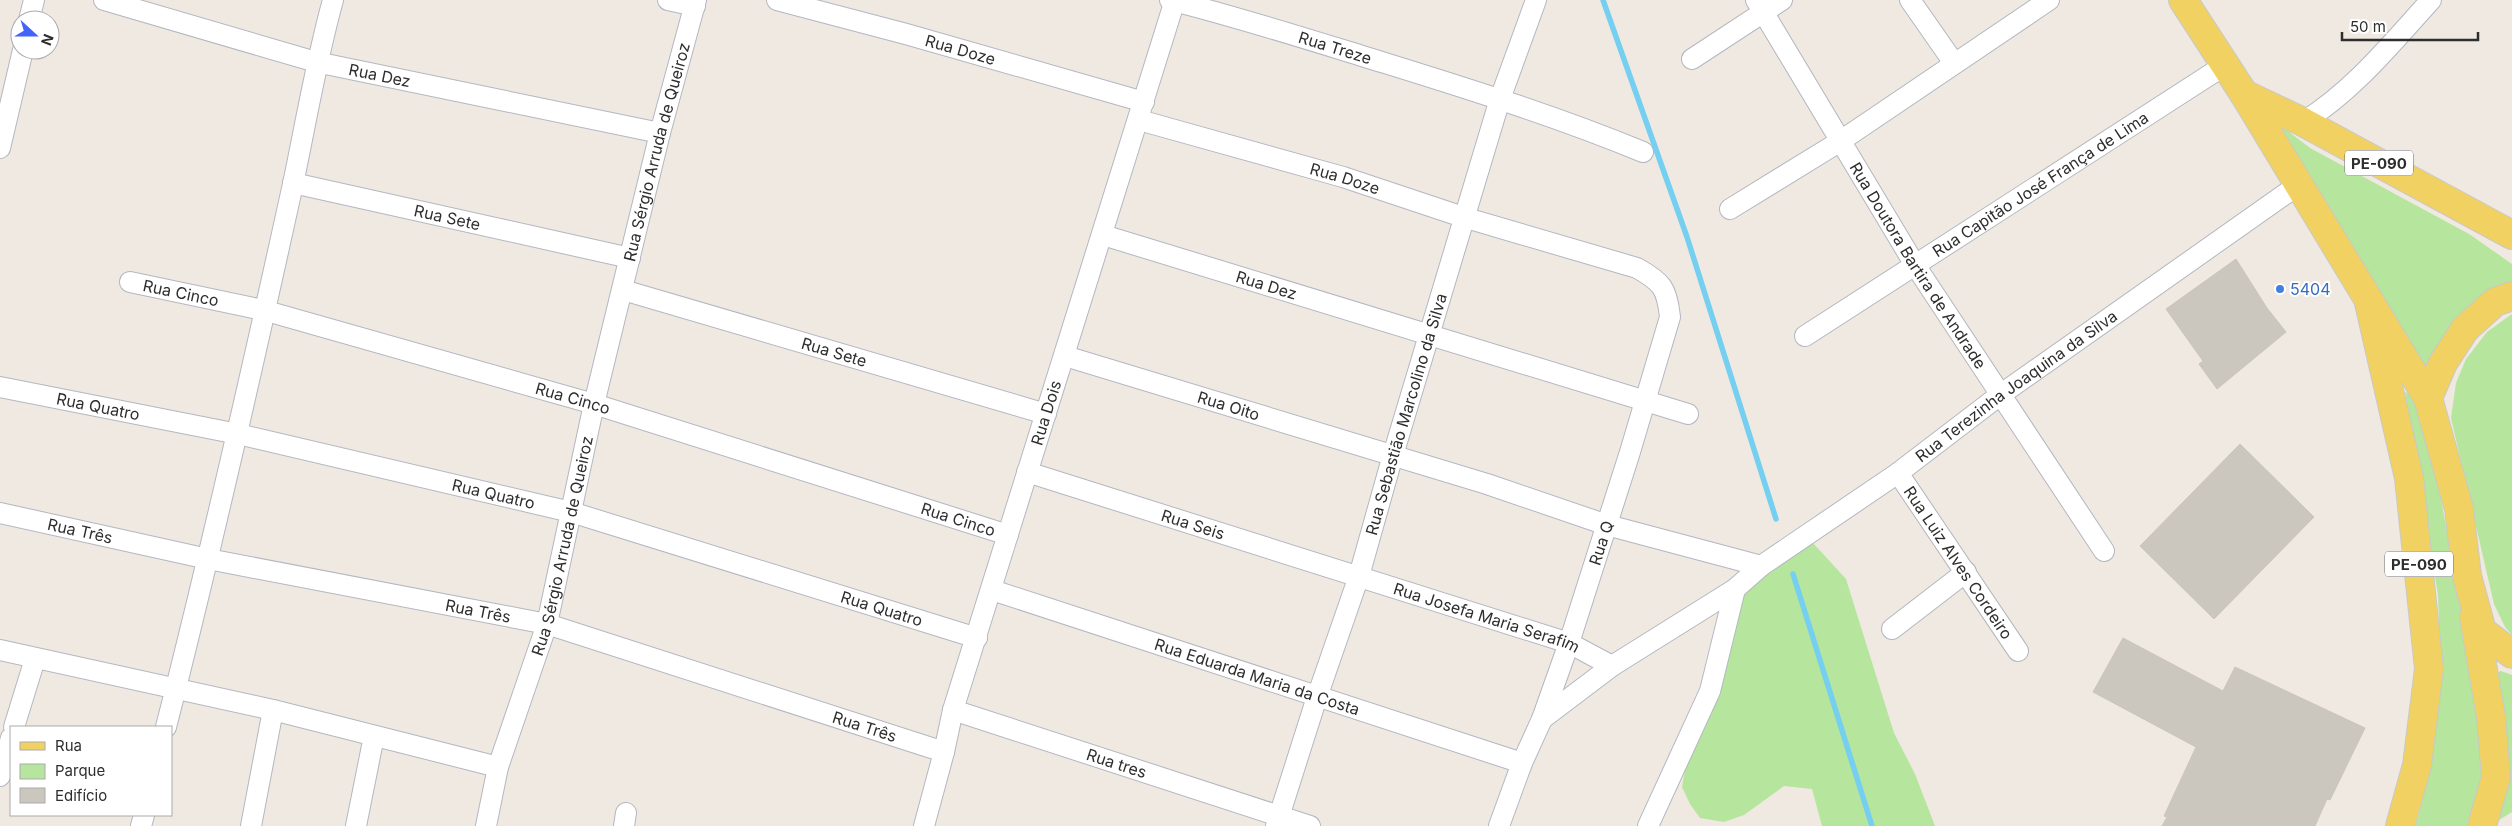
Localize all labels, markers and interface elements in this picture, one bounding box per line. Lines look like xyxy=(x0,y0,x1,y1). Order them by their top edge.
north arrow xyxy=(10,10,60,60)
scale bar xyxy=(2342,10,2478,42)
text: 50 m xyxy=(2350,17,2386,36)
street label: Rua Treze xyxy=(1296,27,1374,68)
street label: Rua Doze xyxy=(923,30,998,69)
text: N xyxy=(38,32,57,48)
street label: Rua Sérgio Arruda de Queiroz xyxy=(619,40,694,263)
street label: Rua Dez xyxy=(347,59,413,91)
street label: Rua Capitão José França de Lima xyxy=(1929,107,2152,261)
road number: PE-090 xyxy=(2345,150,2413,176)
street label: Rua Doze xyxy=(1308,158,1382,199)
street label: Rua Doutora Bartira de Andrade xyxy=(1846,158,1991,372)
street label: Rua Sete xyxy=(412,200,482,234)
street label: Rua Dez xyxy=(1234,266,1299,304)
street label: Rua Cinco xyxy=(141,275,221,310)
place label: 5404 xyxy=(2290,279,2331,299)
marker: 5404 xyxy=(2274,283,2286,295)
street label: Rua Sebastião Marcolino da Silva xyxy=(1361,291,1451,537)
street label: Rua Terezinha Joaquina da Silva xyxy=(1911,306,2121,466)
street label: Rua Sete xyxy=(799,333,869,371)
street label: Rua Cinco xyxy=(533,378,613,419)
street label: Rua Dois xyxy=(1026,378,1065,448)
street label: Rua Oito xyxy=(1195,387,1262,424)
street label: Rua Quatro xyxy=(55,388,142,424)
street label: Rua Sérgio Arruda de Queiroz xyxy=(527,434,597,658)
street label: Rua Quatro xyxy=(450,474,537,513)
street label: Rua Luiz Alves Cordeiro xyxy=(1900,482,2017,643)
street label: Rua Cinco xyxy=(918,498,998,540)
street label: Rua Seis xyxy=(1159,505,1227,544)
street label: Rua Três xyxy=(46,514,115,548)
street label: Rua Q xyxy=(1584,518,1618,568)
road number: PE-090 xyxy=(2385,552,2453,576)
street label: Rua Josefa Maria Serafim xyxy=(1391,578,1583,657)
street label: Rua Quatro xyxy=(838,586,925,631)
street label: Rua Três xyxy=(444,595,512,627)
street label: Rua Eduarda Maria da Costa xyxy=(1152,634,1362,719)
street label: Rua Três xyxy=(830,707,899,746)
legend xyxy=(10,726,172,816)
text: Rua xyxy=(55,736,82,755)
street label: Rua tres xyxy=(1084,744,1149,782)
text: Parque xyxy=(55,761,105,780)
text: Edifício xyxy=(55,786,107,805)

